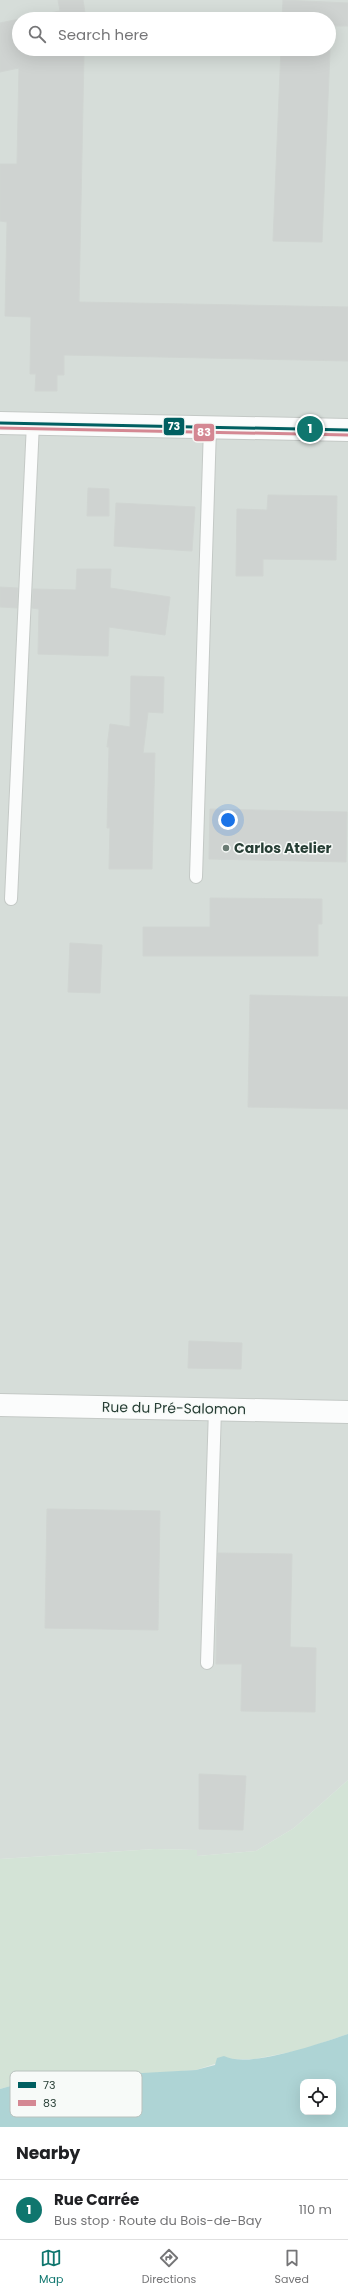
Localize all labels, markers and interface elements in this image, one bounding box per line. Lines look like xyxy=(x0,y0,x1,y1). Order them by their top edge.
search box xyxy=(12,12,336,56)
icon: search xyxy=(26,23,48,45)
text: Search here xyxy=(58,24,148,45)
pin: 1 xyxy=(297,414,323,444)
line badge: 73 xyxy=(163,417,185,436)
text: 73 xyxy=(168,418,181,434)
line badge: 83 xyxy=(193,423,215,442)
text: 83 xyxy=(197,424,211,440)
your location xyxy=(218,810,238,830)
place label: Carlos Atelier xyxy=(234,838,332,858)
marker: Carlos Atelier xyxy=(221,843,231,853)
street label: Rue du Pré-Salomon xyxy=(102,1397,246,1419)
legend xyxy=(10,2071,142,2117)
text: 73 xyxy=(43,2077,56,2093)
map controls xyxy=(300,2079,336,2115)
button: locate xyxy=(300,2079,336,2115)
text: 83 xyxy=(43,2095,56,2111)
text: Nearby xyxy=(16,2141,80,2165)
text: Rue Carrée xyxy=(54,2189,139,2210)
text: 1 xyxy=(27,2200,31,2219)
text: 110 m xyxy=(299,2200,332,2219)
text: Bus stop · Route du Bois-de-Bay xyxy=(54,2211,262,2230)
tab: Map xyxy=(39,2247,63,2288)
tab: Directions xyxy=(142,2247,196,2288)
tab: Saved xyxy=(275,2247,309,2288)

